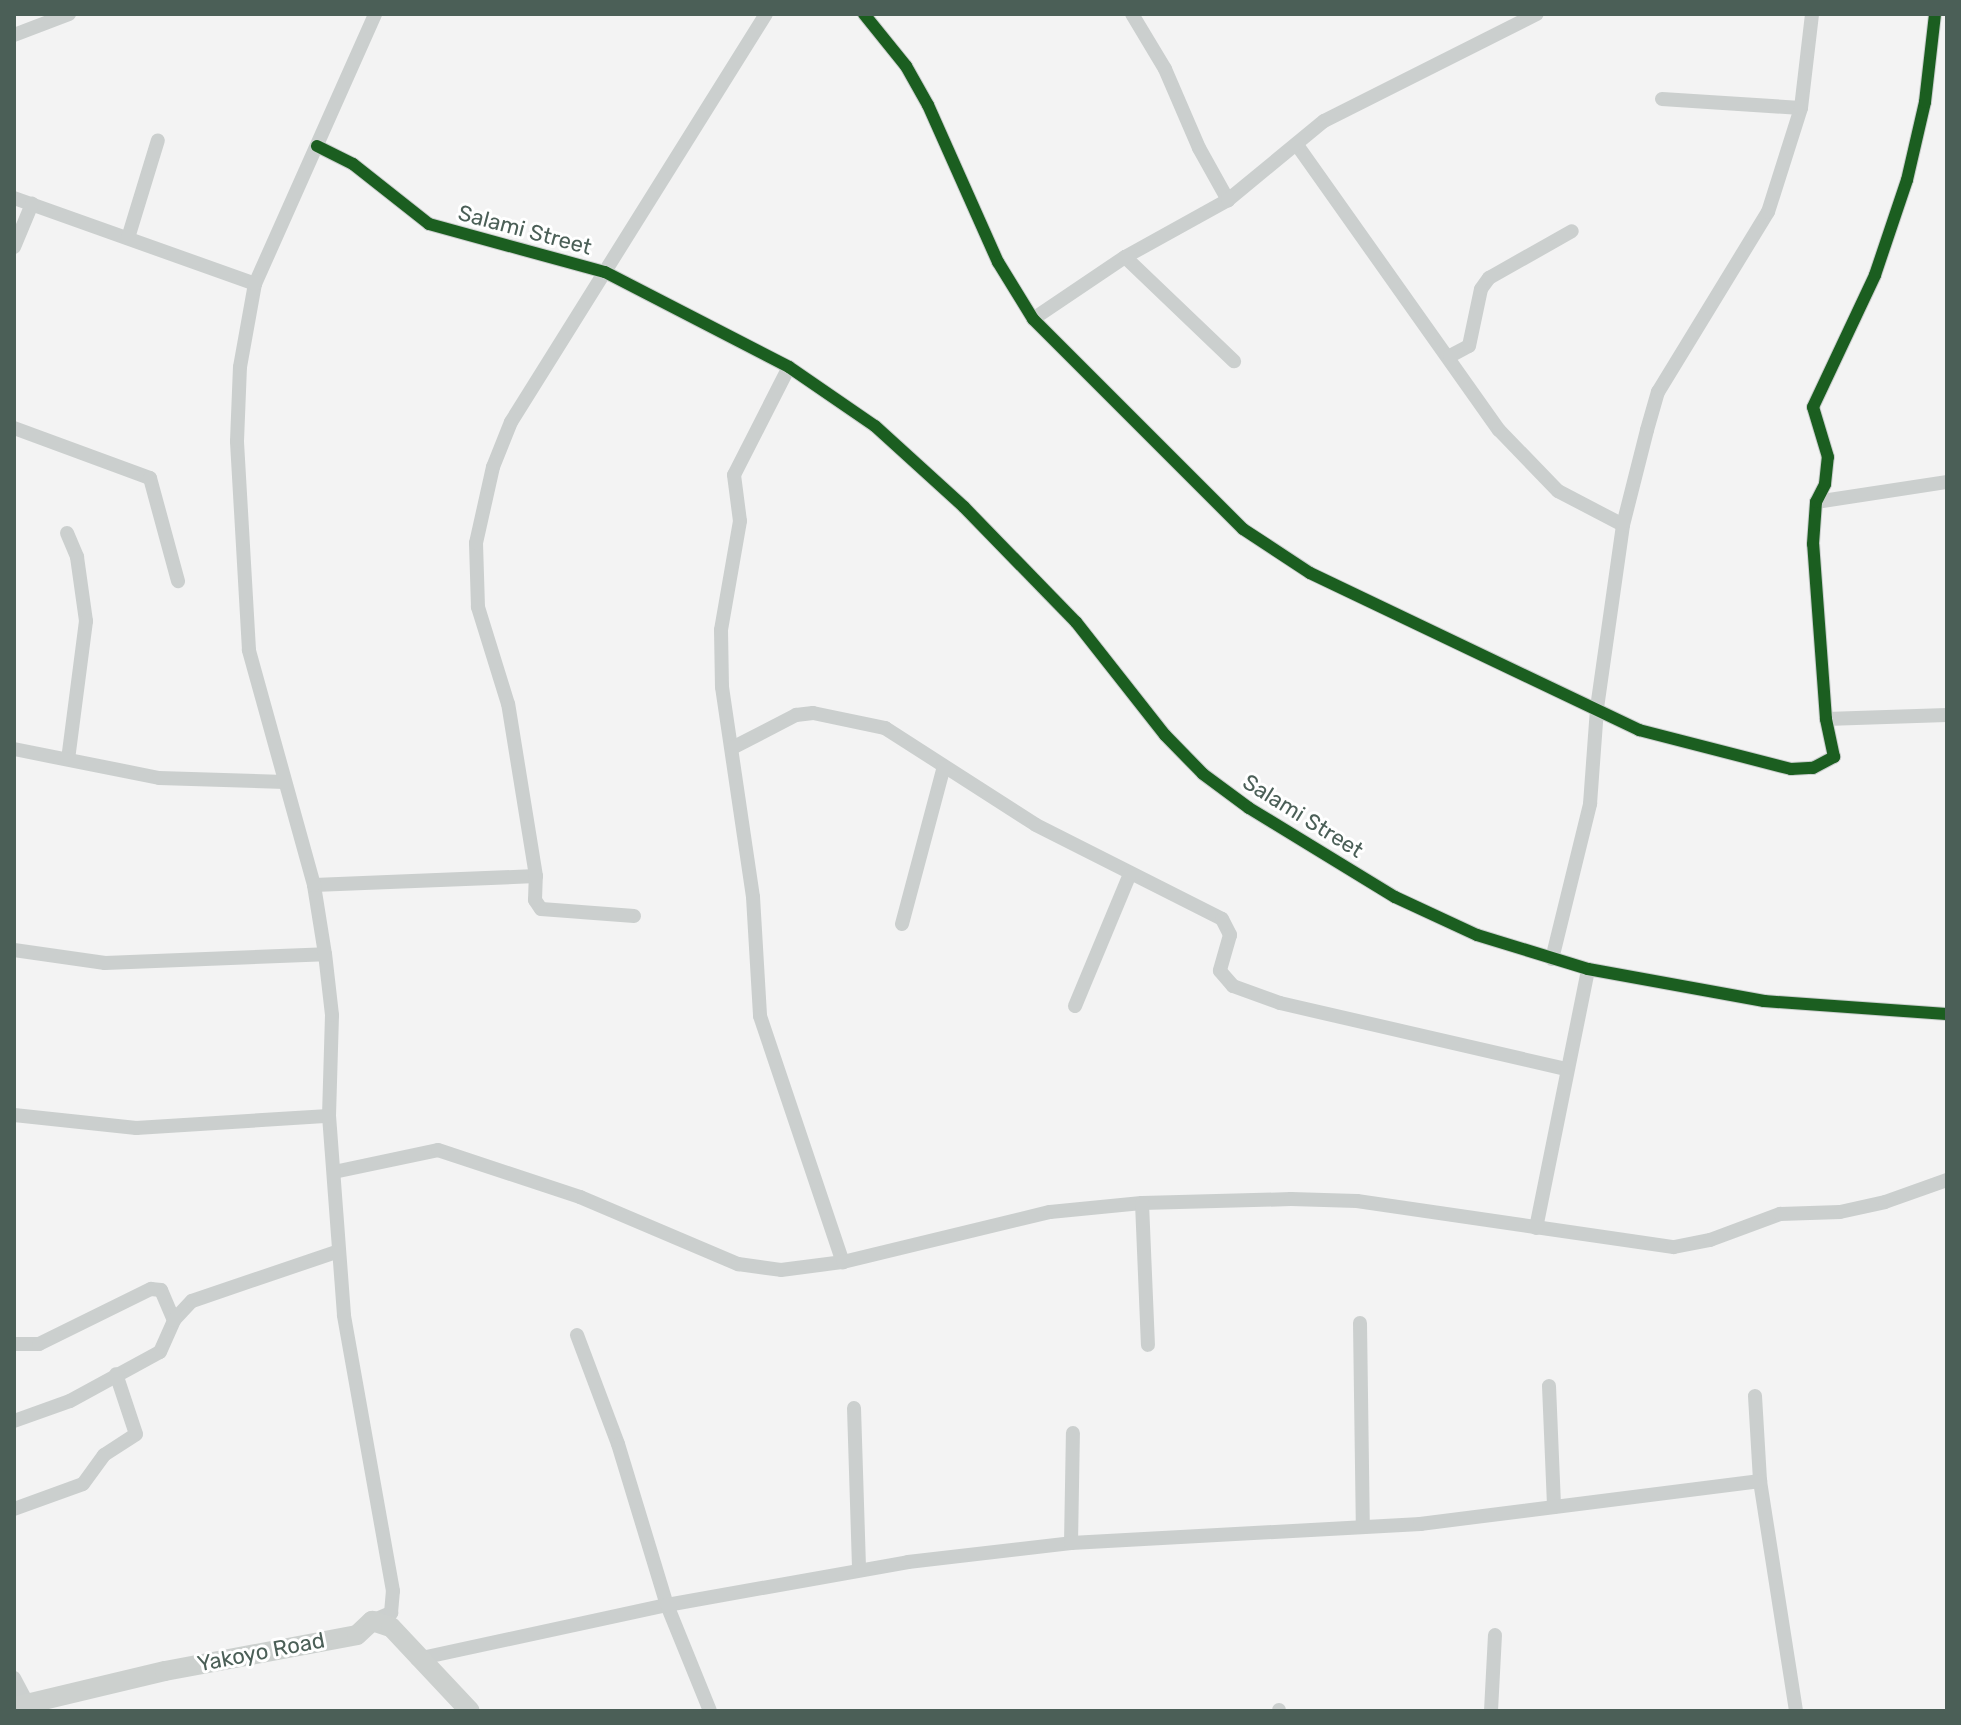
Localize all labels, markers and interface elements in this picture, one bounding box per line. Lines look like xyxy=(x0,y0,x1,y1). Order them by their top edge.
street label: Salami Street xyxy=(455,199,595,261)
street label: Salami Street xyxy=(1238,768,1368,864)
street label: Yakoyo Road xyxy=(195,1627,327,1677)

